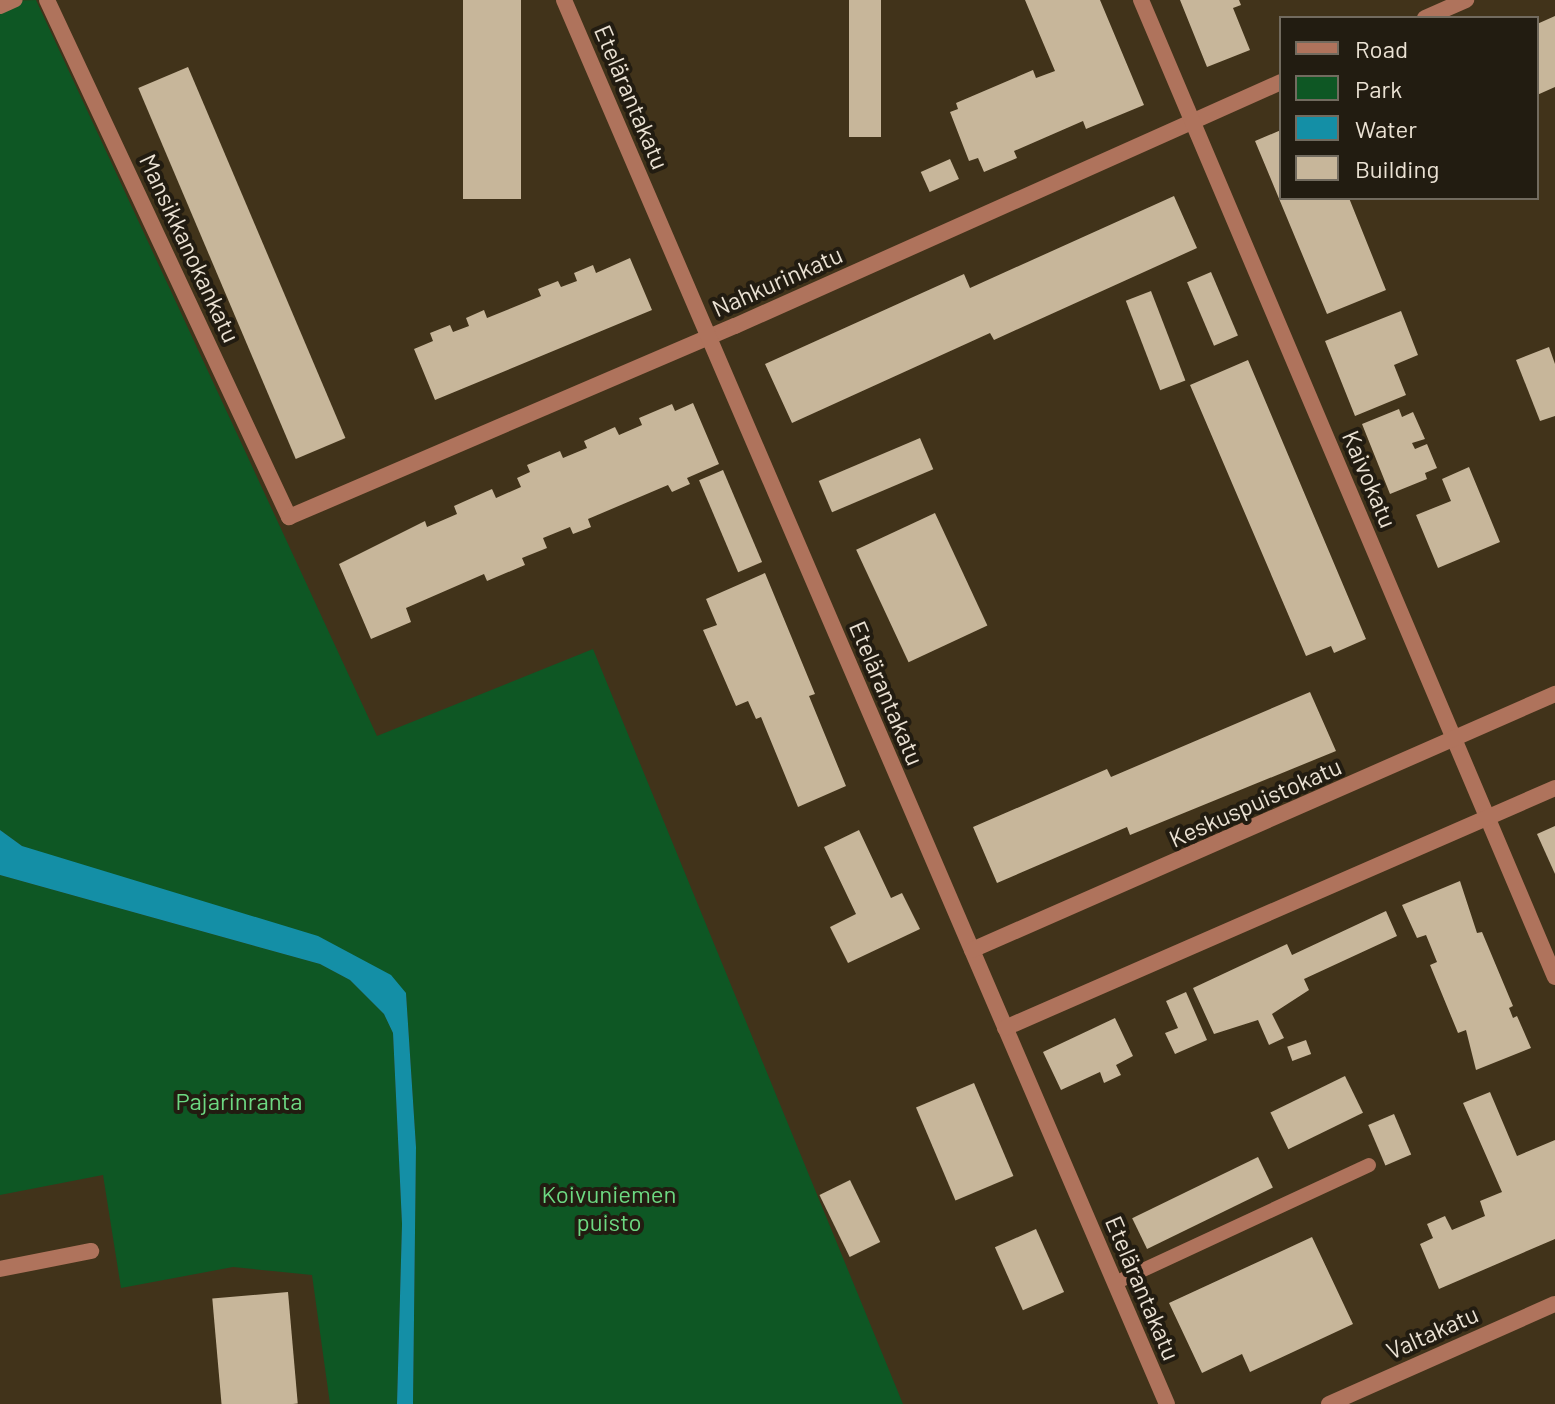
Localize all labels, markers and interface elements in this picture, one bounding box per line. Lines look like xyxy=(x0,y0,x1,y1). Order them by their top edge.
legend xyxy=(1279,16,1539,200)
street label: Etelärantakatu xyxy=(589,21,675,173)
text: Road xyxy=(1355,34,1408,63)
text: Park xyxy=(1355,74,1402,103)
text: Water xyxy=(1355,114,1417,143)
street label: Mansikkanokankatu xyxy=(134,149,246,347)
text: Building xyxy=(1355,154,1439,183)
street label: Nahkurinkatu xyxy=(707,239,847,323)
street label: Kaivokatu xyxy=(1337,426,1403,532)
street label: Etelärantakatu xyxy=(844,617,930,769)
street label: Keskuspuistokatu xyxy=(1164,751,1346,853)
park label: Pajarinranta xyxy=(175,1087,303,1115)
park label: Koivuniemen puisto xyxy=(541,1180,677,1236)
street label: Etelärantakatu xyxy=(1100,1212,1186,1364)
street label: Valtakatu xyxy=(1382,1299,1482,1365)

